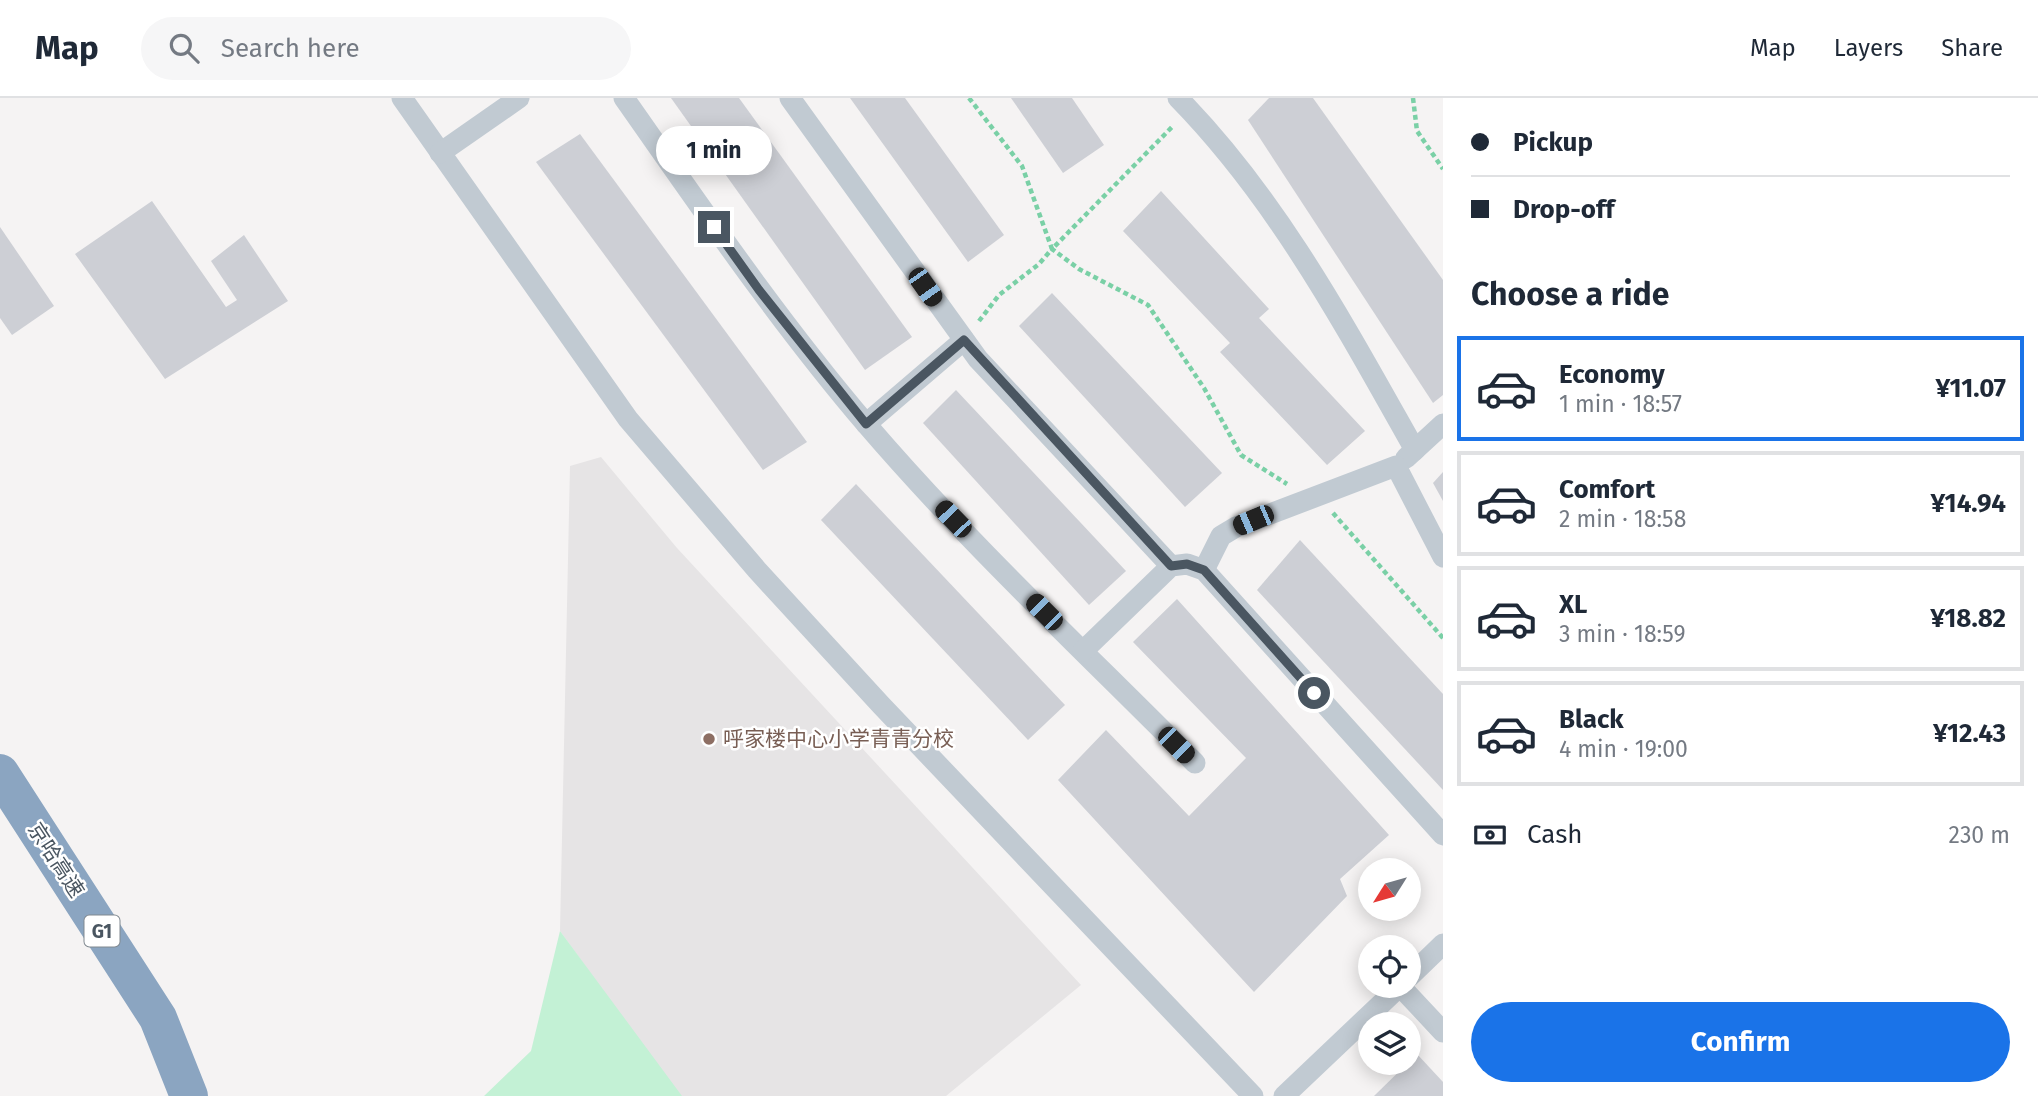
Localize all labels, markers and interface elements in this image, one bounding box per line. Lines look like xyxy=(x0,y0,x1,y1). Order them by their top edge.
search box xyxy=(141,17,631,80)
text: Map xyxy=(35,28,99,68)
icon: search xyxy=(165,29,203,67)
text: Search here xyxy=(221,33,360,64)
text: Map xyxy=(1750,34,1796,62)
text: Layers xyxy=(1834,34,1903,62)
text: Share xyxy=(1941,34,2003,62)
callout: 1 min xyxy=(656,125,772,174)
text: Pickup xyxy=(1513,127,1593,158)
text: 1 min xyxy=(686,136,742,164)
text: Drop-off xyxy=(1513,194,1615,225)
route end xyxy=(698,211,730,243)
car xyxy=(905,264,946,310)
text: Choose a ride xyxy=(1471,275,1669,313)
icon: car xyxy=(1475,357,1538,420)
text: Economy xyxy=(1559,359,1665,390)
text: ¥11.07 xyxy=(1936,373,2006,404)
text: 1 min · 18:57 xyxy=(1559,390,1682,418)
icon: car xyxy=(1475,472,1538,535)
text: Comfort xyxy=(1559,474,1655,505)
text: ¥14.94 xyxy=(1931,488,2006,519)
car xyxy=(931,497,976,541)
car xyxy=(1230,502,1277,538)
text: 2 min · 18:58 xyxy=(1559,505,1686,533)
icon: car xyxy=(1475,587,1538,650)
text: XL xyxy=(1559,589,1587,620)
car xyxy=(1022,590,1067,634)
text: ¥18.82 xyxy=(1930,603,2006,634)
text: 3 min · 18:59 xyxy=(1559,620,1685,648)
route start xyxy=(1298,677,1330,709)
icon: car xyxy=(1475,702,1538,765)
text: Black xyxy=(1559,704,1624,735)
text: ¥12.43 xyxy=(1933,718,2006,749)
car xyxy=(1154,723,1199,767)
place label: 呼家楼中心小学青青分校 xyxy=(723,726,954,752)
marker: 呼家楼中心小学青青分校 xyxy=(701,731,717,747)
text: 4 min · 19:00 xyxy=(1559,735,1688,763)
icon: cash xyxy=(1471,816,1509,854)
street label: 京哈高速 xyxy=(22,818,90,902)
text: Cash xyxy=(1527,819,1583,850)
text: 230 m xyxy=(1949,821,2010,849)
north arrow xyxy=(1358,858,1421,920)
map controls xyxy=(1358,858,1421,1075)
road number: G1 xyxy=(84,916,119,946)
button: locate xyxy=(1358,935,1421,998)
button: Confirm xyxy=(1471,1002,2010,1082)
button: layers xyxy=(1358,1012,1421,1075)

